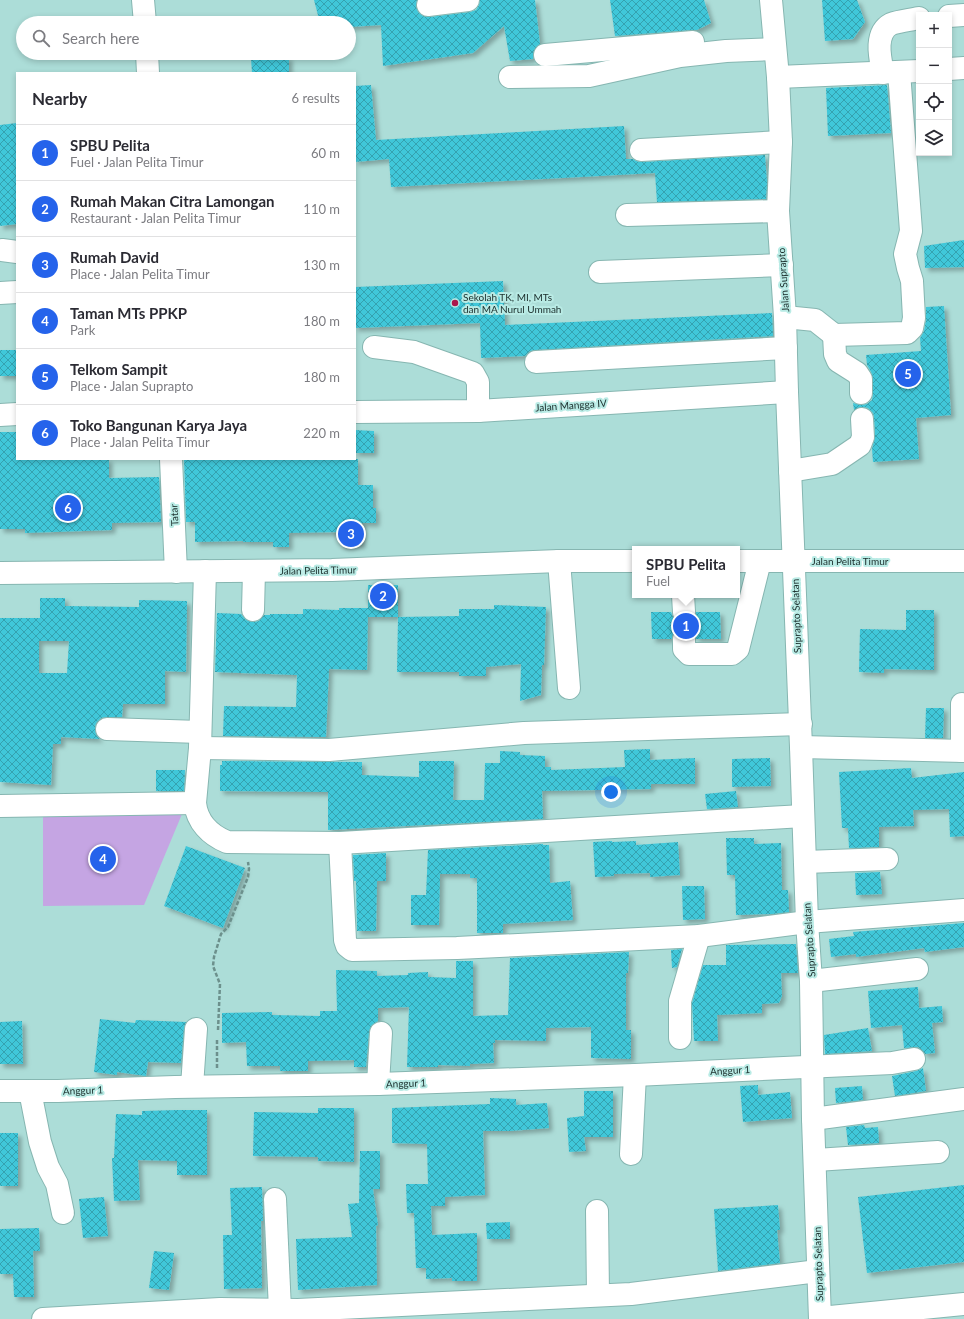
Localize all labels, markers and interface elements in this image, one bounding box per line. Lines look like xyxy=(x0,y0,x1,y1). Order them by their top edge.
map controls xyxy=(916,12,952,156)
button: + xyxy=(916,12,952,48)
search box xyxy=(16,16,356,60)
icon: search xyxy=(30,27,52,49)
text: Search here xyxy=(62,29,139,47)
button: − xyxy=(916,48,952,84)
button: locate xyxy=(916,84,952,120)
text: Nearby xyxy=(32,88,87,109)
text: 6 results xyxy=(292,90,340,106)
button: layers xyxy=(916,120,952,156)
text: SPBU Pelita xyxy=(70,136,150,154)
text: 1 xyxy=(41,145,49,161)
text: 60 m xyxy=(311,145,340,161)
text: Fuel · Jalan Pelita Timur xyxy=(70,154,204,170)
text: Rumah Makan Citra Lamongan xyxy=(70,192,275,210)
text: 2 xyxy=(41,201,49,217)
text: 110 m xyxy=(303,201,340,217)
text: Restaurant · Jalan Pelita Timur xyxy=(70,210,241,226)
street label: Jalan Suprapto xyxy=(775,247,791,312)
text: Rumah David xyxy=(70,248,159,266)
text: 3 xyxy=(41,257,49,273)
text: 130 m xyxy=(303,257,340,273)
text: Place · Jalan Pelita Timur xyxy=(70,266,210,282)
place label: Sekolah TK, MI, MTs dan MA Nurul Ummah xyxy=(463,291,561,315)
marker: Sekolah TK, MI, MTs dan MA Nurul Ummah xyxy=(450,298,460,308)
text: Taman MTs PPKP xyxy=(70,304,187,322)
text: 4 xyxy=(41,313,49,329)
text: 180 m xyxy=(303,313,340,329)
text: Park xyxy=(70,322,95,338)
pin: 5 xyxy=(895,359,921,389)
text: Telkom Sampit xyxy=(70,360,168,378)
text: 5 xyxy=(41,369,49,385)
text: 180 m xyxy=(303,369,340,385)
text: Place · Jalan Suprapto xyxy=(70,378,193,394)
street label: Jalan Mangga IV xyxy=(535,397,607,413)
text: Toko Bangunan Karya Jaya xyxy=(70,416,247,434)
text: 6 xyxy=(41,425,49,441)
text: 220 m xyxy=(303,425,340,441)
text: Place · Jalan Pelita Timur xyxy=(70,434,210,450)
pin: 6 xyxy=(55,493,81,523)
street label: Tatar xyxy=(167,503,181,526)
pin: 3 xyxy=(338,519,364,549)
popup xyxy=(632,546,740,598)
text: SPBU Pelita xyxy=(646,555,726,573)
street label: Jalan Pelita Timur xyxy=(812,555,889,567)
street label: Jalan Pelita Timur xyxy=(280,563,357,577)
text: Fuel xyxy=(646,573,670,589)
street label: Suprapto Selatan xyxy=(789,579,803,653)
pin: 2 xyxy=(370,581,396,611)
pin: 1 xyxy=(673,611,699,641)
your location xyxy=(601,782,621,802)
pin: 4 xyxy=(90,844,116,874)
street label: Suprapto Selatan xyxy=(800,902,818,978)
street label: Anggur 1 xyxy=(710,1063,751,1077)
street label: Anggur 1 xyxy=(386,1076,426,1090)
street label: Anggur 1 xyxy=(63,1083,103,1097)
street label: Suprapto Selatan xyxy=(811,1227,825,1301)

